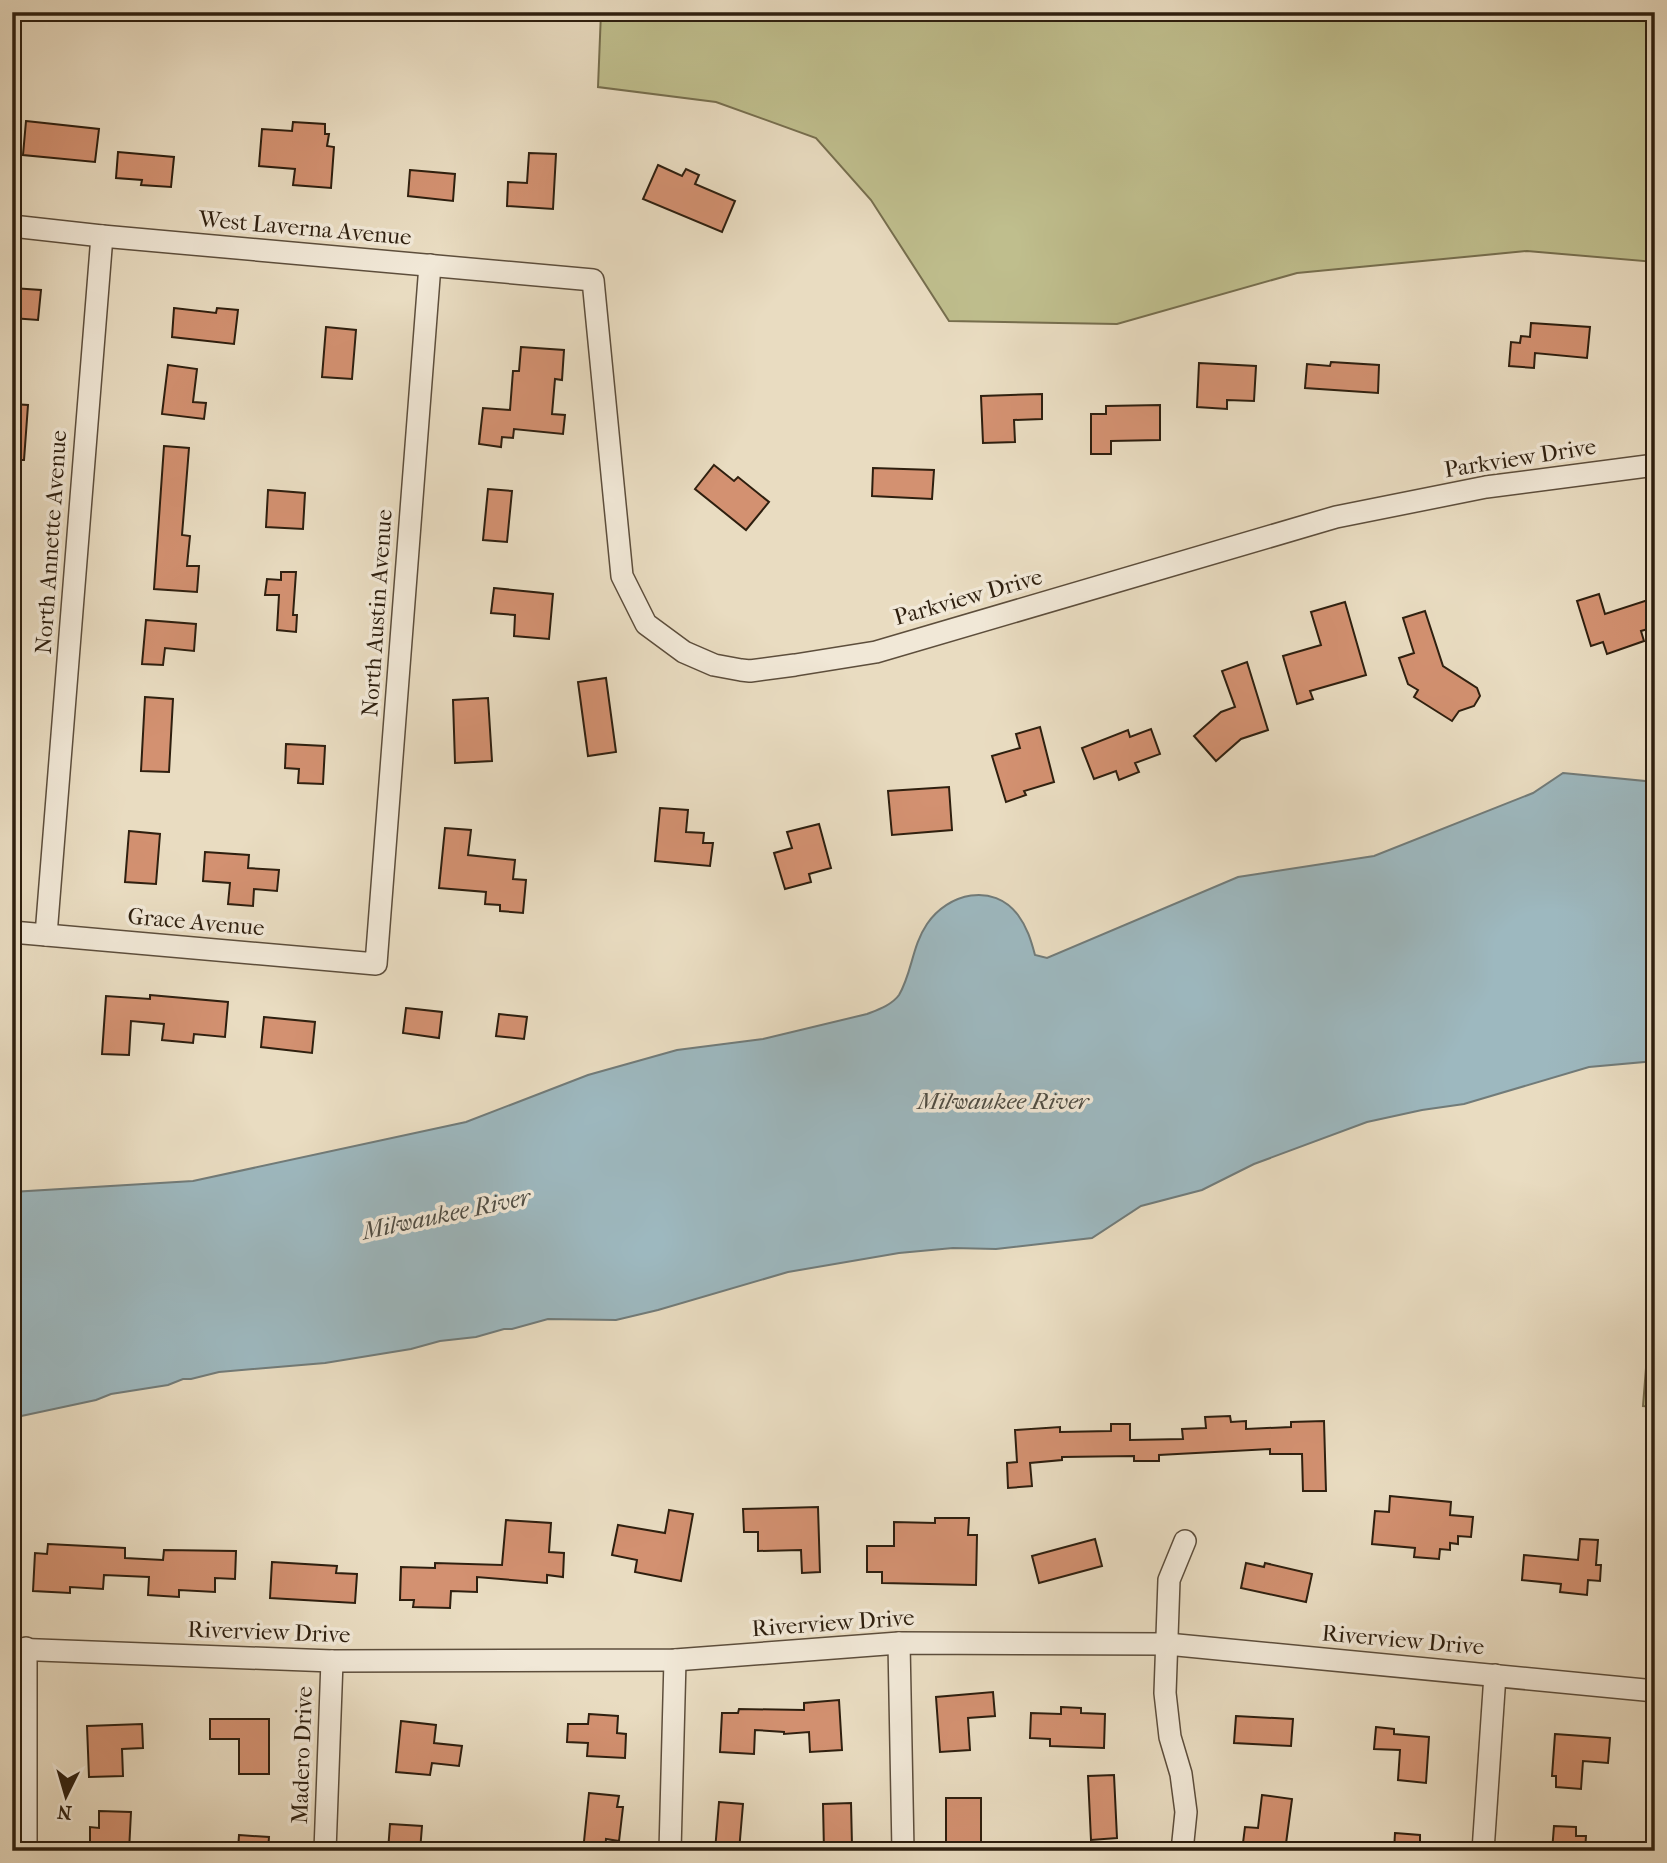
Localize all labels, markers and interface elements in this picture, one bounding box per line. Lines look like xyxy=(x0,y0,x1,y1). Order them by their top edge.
street label: West Laverna Avenue xyxy=(196,205,413,251)
street label: North Annette Avenue xyxy=(30,429,72,655)
street label: Parkview Drive xyxy=(1442,433,1598,483)
street label: North Austin Avenue xyxy=(356,508,398,718)
street label: Parkview Drive xyxy=(891,563,1045,631)
street label: Grace Avenue xyxy=(126,903,266,941)
water label: Milwaukee River xyxy=(915,1087,1091,1115)
water label: Milwaukee River xyxy=(357,1182,535,1246)
street label: Riverview Drive xyxy=(751,1604,915,1642)
street label: Riverview Drive xyxy=(187,1616,351,1648)
street label: Riverview Drive xyxy=(1321,1619,1485,1661)
street label: Madero Drive xyxy=(286,1686,318,1824)
north arrow xyxy=(32,1762,102,1832)
text: N xyxy=(56,1800,73,1824)

